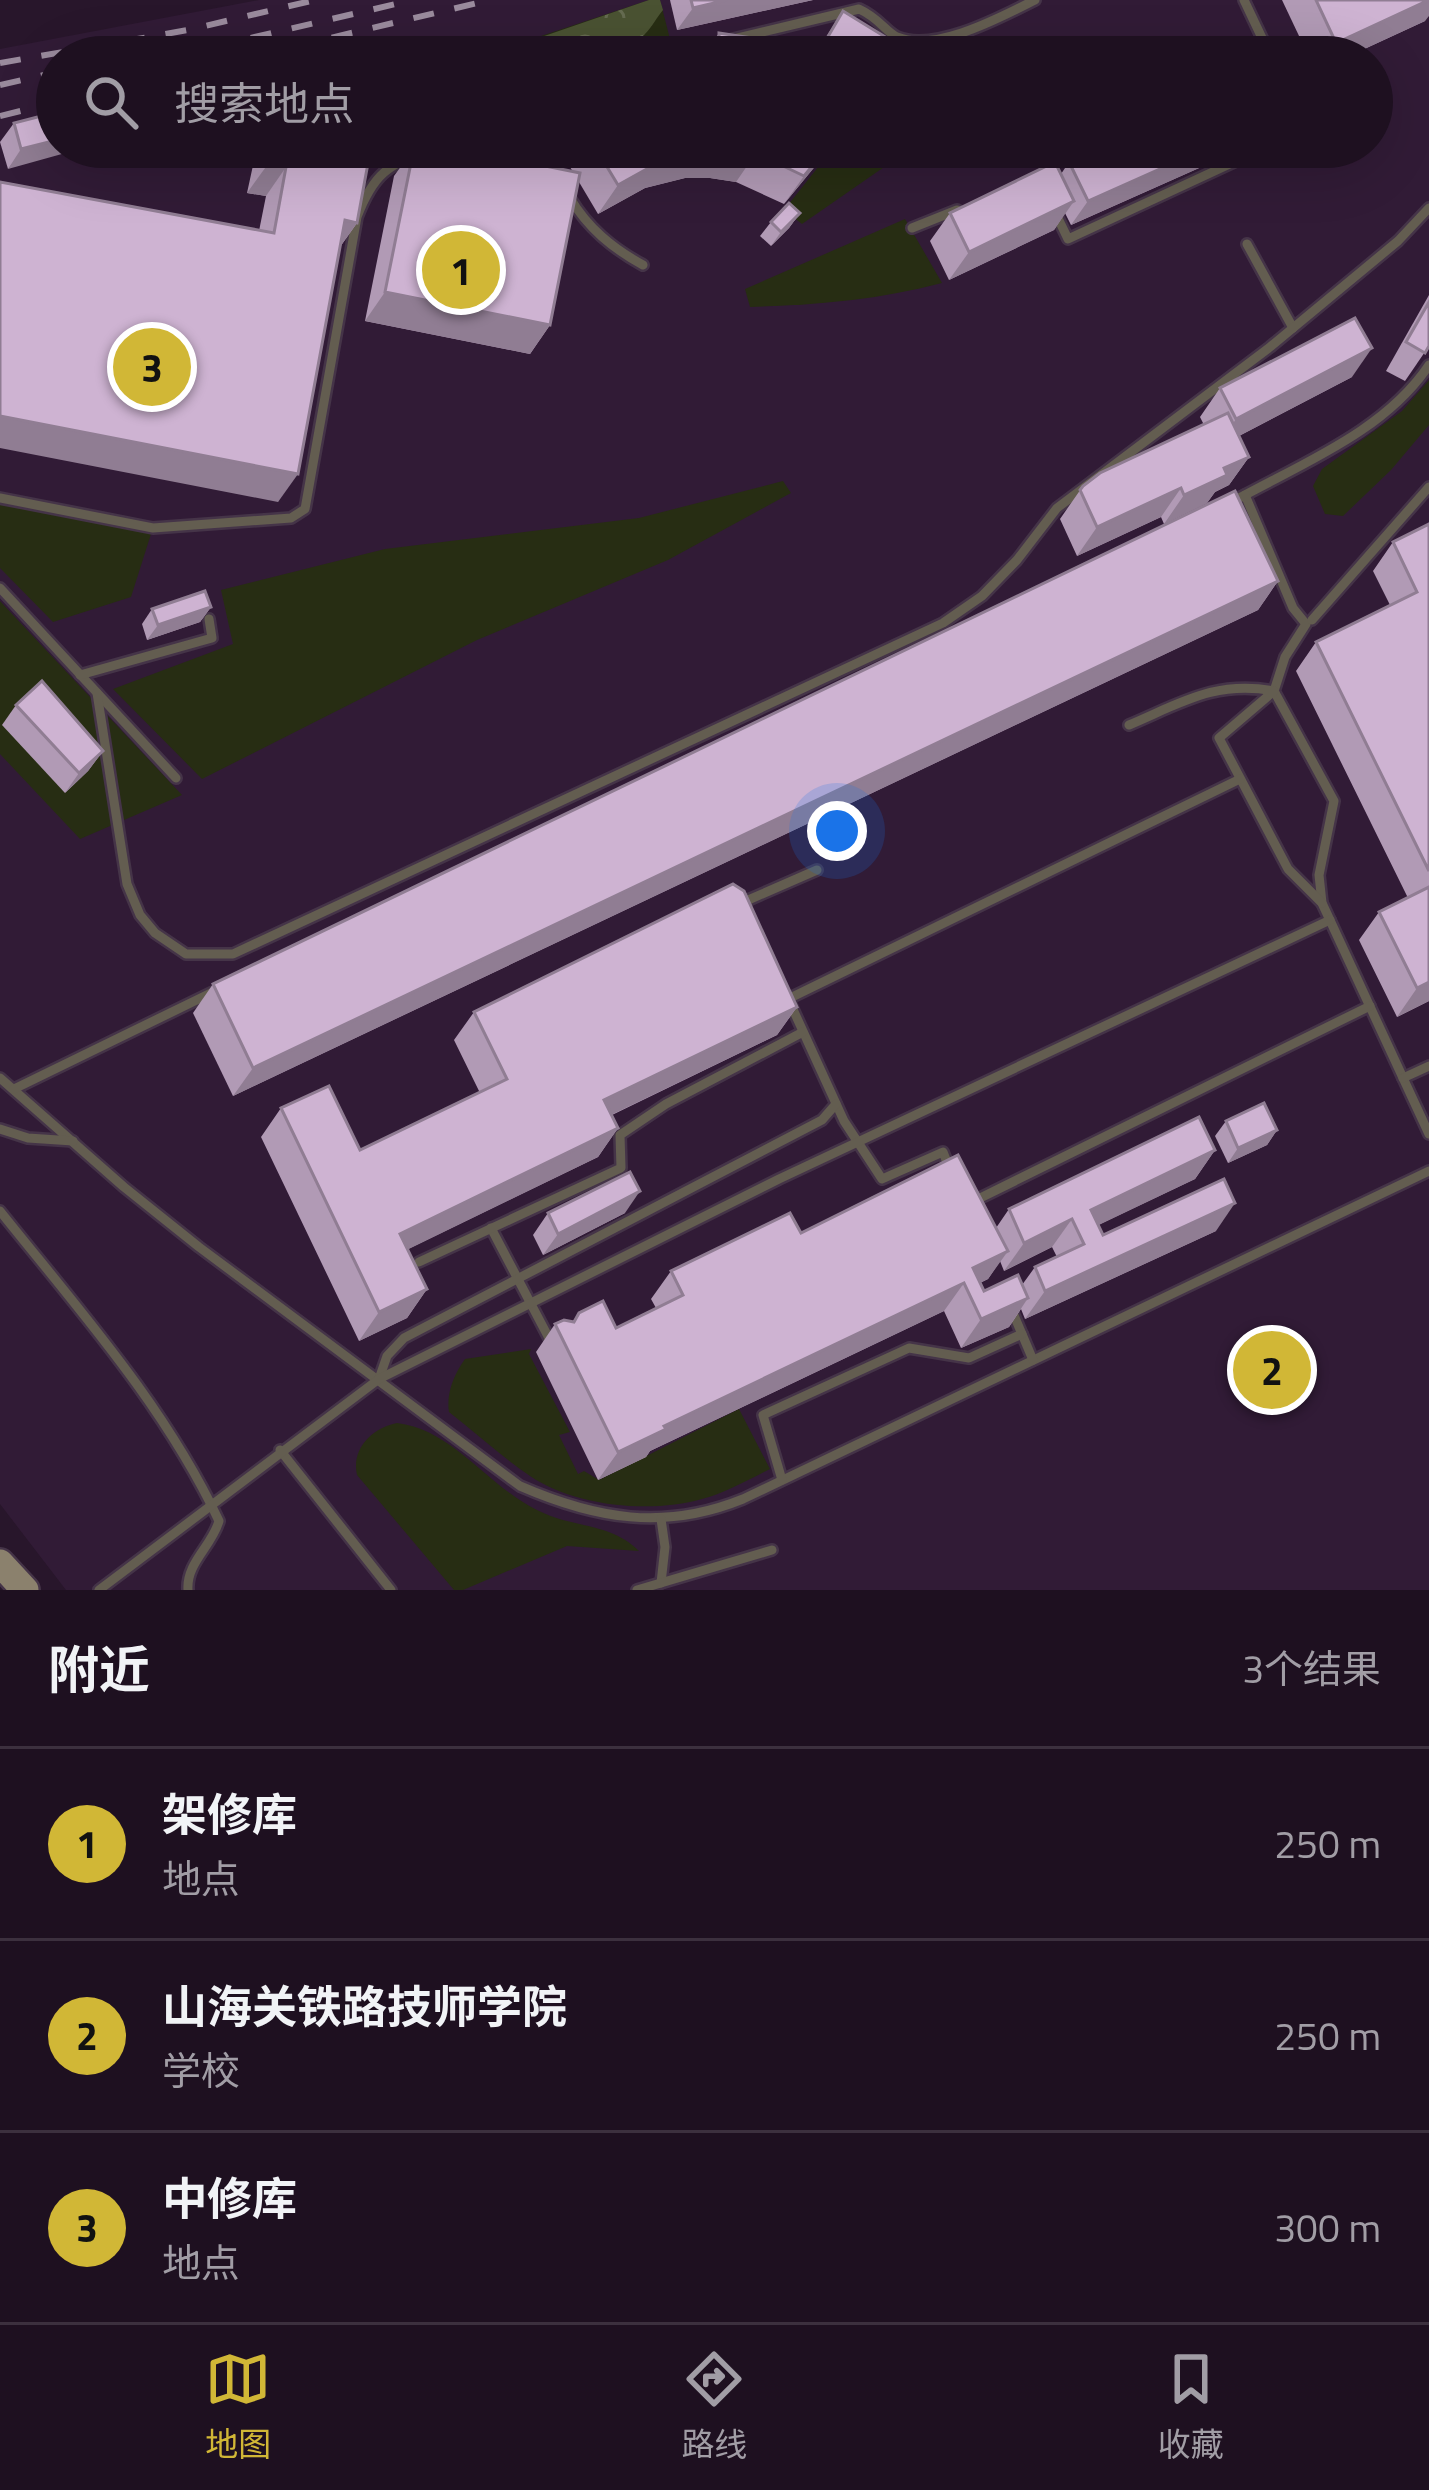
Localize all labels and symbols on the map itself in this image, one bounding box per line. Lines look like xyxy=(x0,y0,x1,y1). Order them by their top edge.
pin: 1 xyxy=(422,225,500,315)
pin: 3 xyxy=(113,322,191,412)
your location xyxy=(807,801,867,861)
pin: 2 xyxy=(1233,1325,1311,1415)

